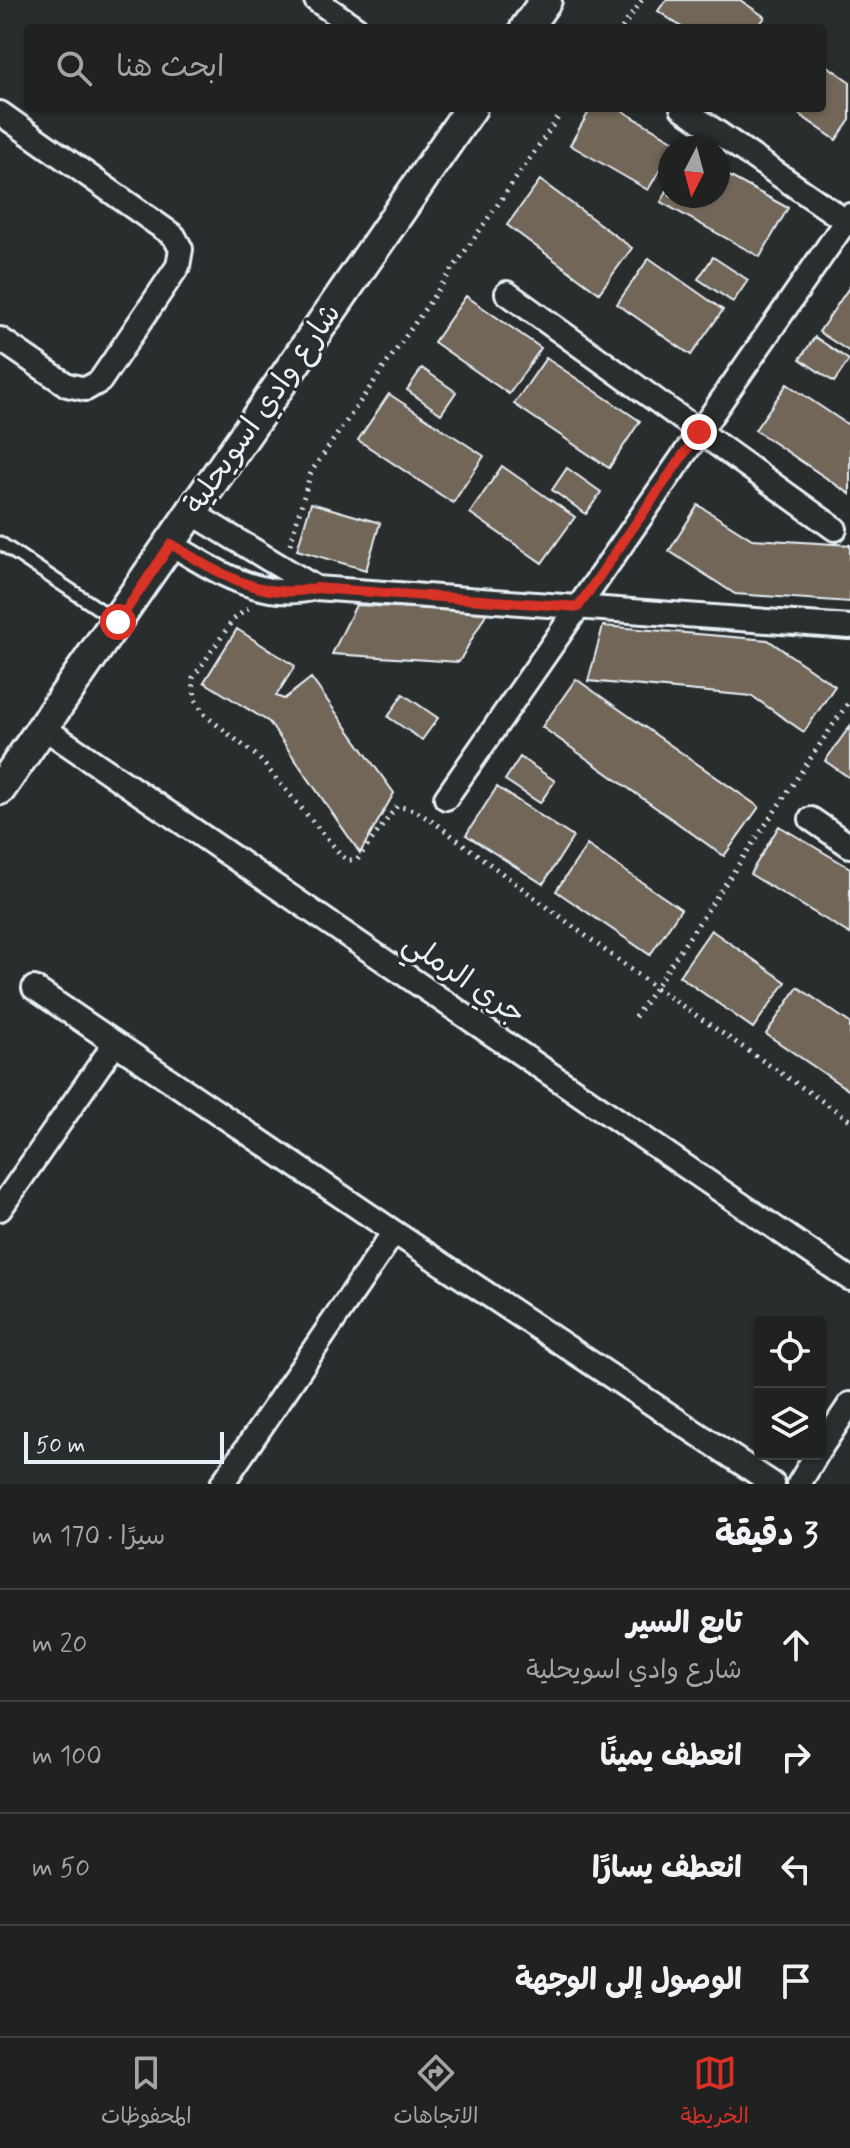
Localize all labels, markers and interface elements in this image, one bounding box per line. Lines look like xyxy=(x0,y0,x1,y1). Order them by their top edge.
search box xyxy=(24,24,826,112)
icon: search xyxy=(52,46,96,90)
text: ابحث هنا xyxy=(116,48,224,87)
north arrow xyxy=(658,136,730,208)
street label: شارع وادي اسويحلية xyxy=(176,296,350,522)
route end xyxy=(681,414,717,450)
route start xyxy=(100,604,136,640)
street label: جري الرملي xyxy=(392,924,533,1038)
map controls xyxy=(754,1316,826,1460)
button: locate xyxy=(754,1316,826,1388)
button: layers xyxy=(754,1388,826,1460)
scale bar xyxy=(24,1428,224,1464)
text: 50 m xyxy=(36,1432,85,1460)
text: 3 دقيقة xyxy=(715,1513,818,1558)
text: سيرًا · 170 m xyxy=(32,1520,165,1554)
text: تابع السير xyxy=(627,1604,742,1643)
icon: ahead xyxy=(774,1623,818,1667)
text: 20 m xyxy=(32,1628,87,1662)
text: شارع وادي اسويحلية xyxy=(526,1654,742,1688)
icon: right xyxy=(774,1735,818,1779)
text: انعطف يمينًا xyxy=(600,1737,742,1776)
text: 100 m xyxy=(32,1740,102,1774)
icon: left xyxy=(774,1847,818,1891)
text: انعطف يسارًا xyxy=(592,1849,742,1888)
text: 50 m xyxy=(32,1852,90,1886)
icon: arrive xyxy=(774,1959,818,2003)
text: الوصول إلى الوجهة xyxy=(515,1961,742,2000)
tab: المحفوظات xyxy=(101,2051,192,2135)
tab: الاتجاهات xyxy=(393,2051,478,2135)
tab: الخريطة xyxy=(680,2051,749,2135)

